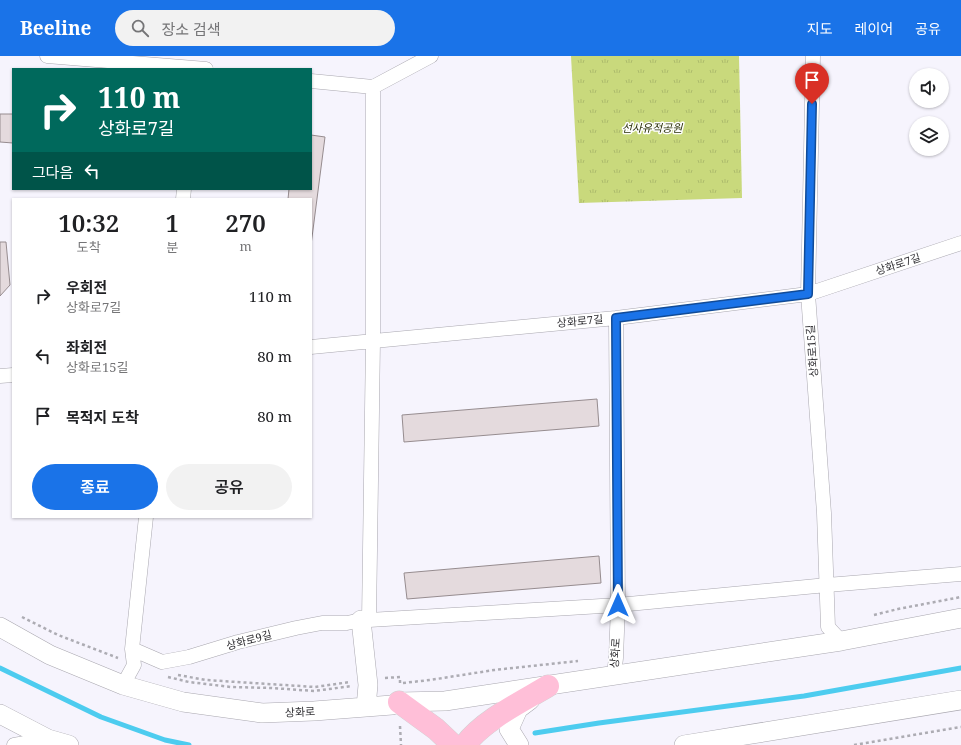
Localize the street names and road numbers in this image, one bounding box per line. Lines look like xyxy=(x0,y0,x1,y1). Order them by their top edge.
street label: 상화로7길 xyxy=(873,249,922,278)
street label: 상화로7길 xyxy=(556,311,604,330)
street label: 상화로15길 xyxy=(802,324,821,378)
street label: 상화로9길 xyxy=(224,626,273,653)
street label: 상화로 xyxy=(606,637,623,669)
street label: 상화로 xyxy=(284,703,316,720)

